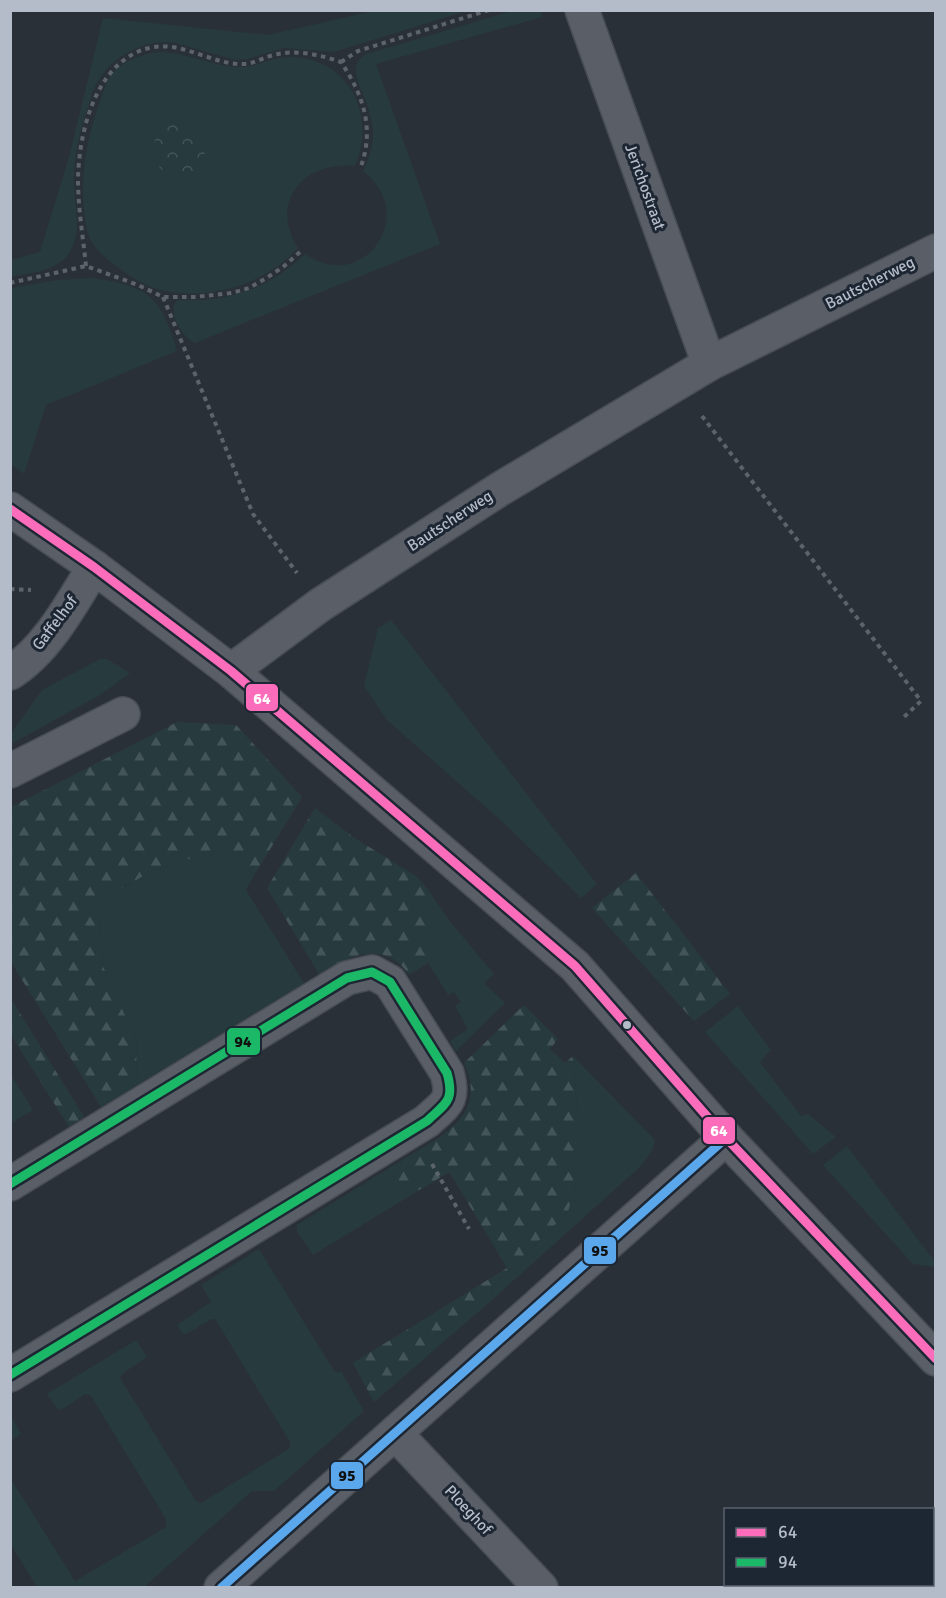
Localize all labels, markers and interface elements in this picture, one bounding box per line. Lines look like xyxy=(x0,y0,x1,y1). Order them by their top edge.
street label: Jerichostraat xyxy=(620,141,670,233)
street label: Bautscherweg xyxy=(822,252,918,314)
street label: Bautscherweg xyxy=(404,486,496,556)
street label: Gaffelhof xyxy=(28,591,82,654)
line badge: 64 xyxy=(245,683,279,712)
text: 64 xyxy=(253,689,271,709)
unlabelled marker xyxy=(621,1019,633,1031)
line badge: 94 xyxy=(226,1027,261,1056)
text: 94 xyxy=(234,1032,252,1052)
line badge: 64 xyxy=(702,1116,736,1145)
text: 64 xyxy=(710,1121,728,1141)
line badge: 95 xyxy=(583,1236,617,1265)
text: 95 xyxy=(591,1241,609,1261)
line badge: 95 xyxy=(330,1461,364,1490)
text: 95 xyxy=(338,1466,356,1486)
street label: Ploeghof xyxy=(440,1481,496,1539)
legend xyxy=(724,1508,934,1586)
text: 64 xyxy=(778,1521,798,1543)
text: 94 xyxy=(778,1551,798,1573)

